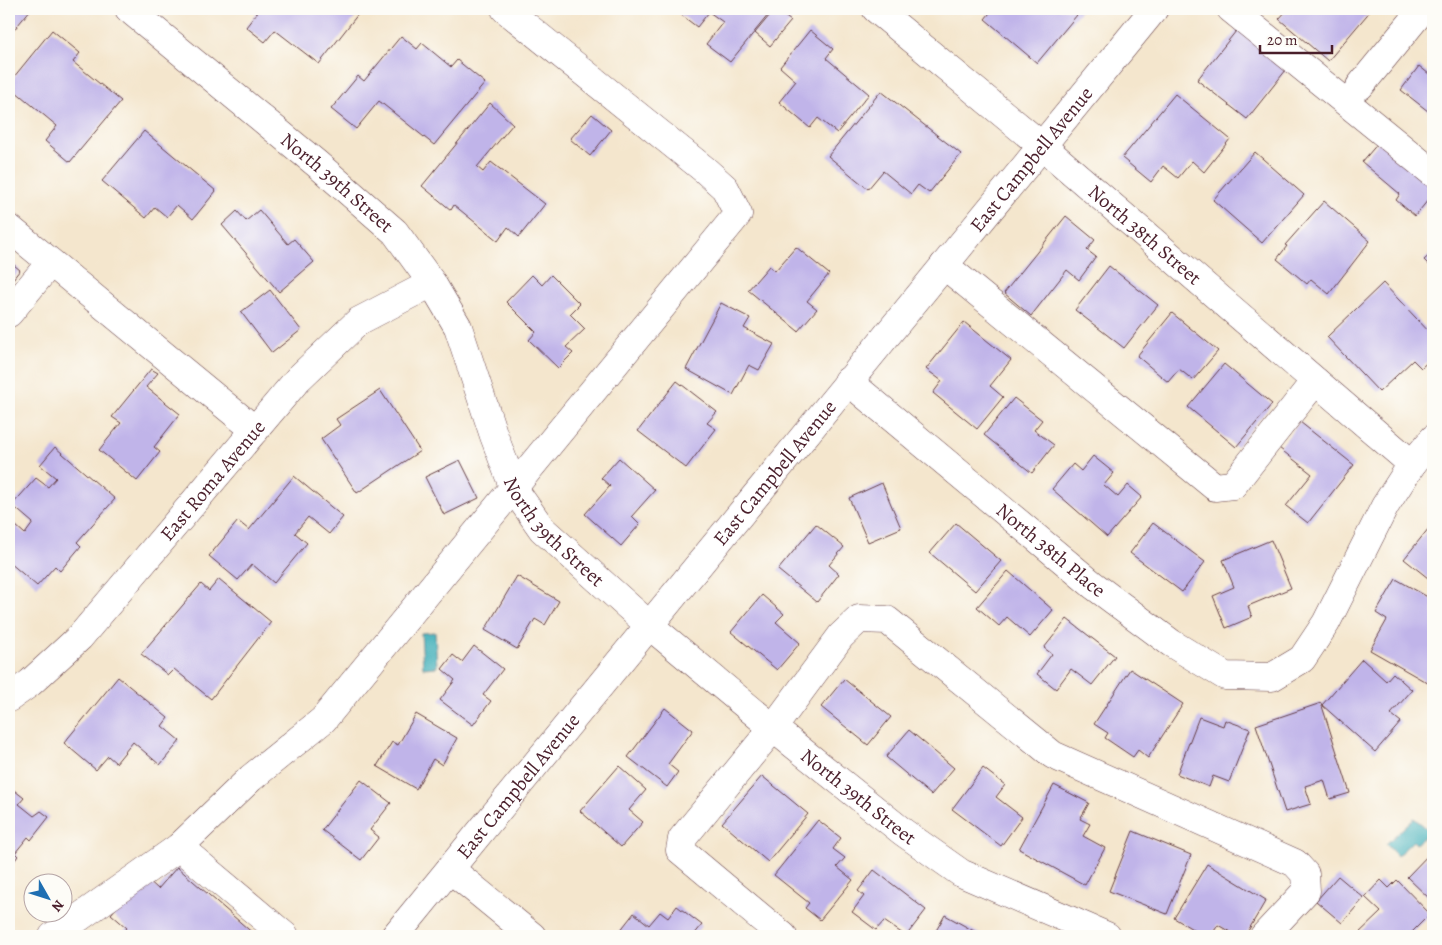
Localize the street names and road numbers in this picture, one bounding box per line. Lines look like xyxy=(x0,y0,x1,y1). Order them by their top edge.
street label: East Campbell Avenue xyxy=(964,81,1099,238)
street label: North 39th Street xyxy=(275,127,400,239)
street label: North 38th Street xyxy=(1082,178,1207,291)
street label: East Campbell Avenue xyxy=(707,394,843,551)
street label: East Roma Avenue xyxy=(154,414,272,547)
street label: North 39th Street xyxy=(497,473,610,593)
street label: North 38th Place xyxy=(990,497,1111,604)
street label: East Campbell Avenue xyxy=(451,708,586,865)
street label: North 39th Street xyxy=(795,742,922,851)

